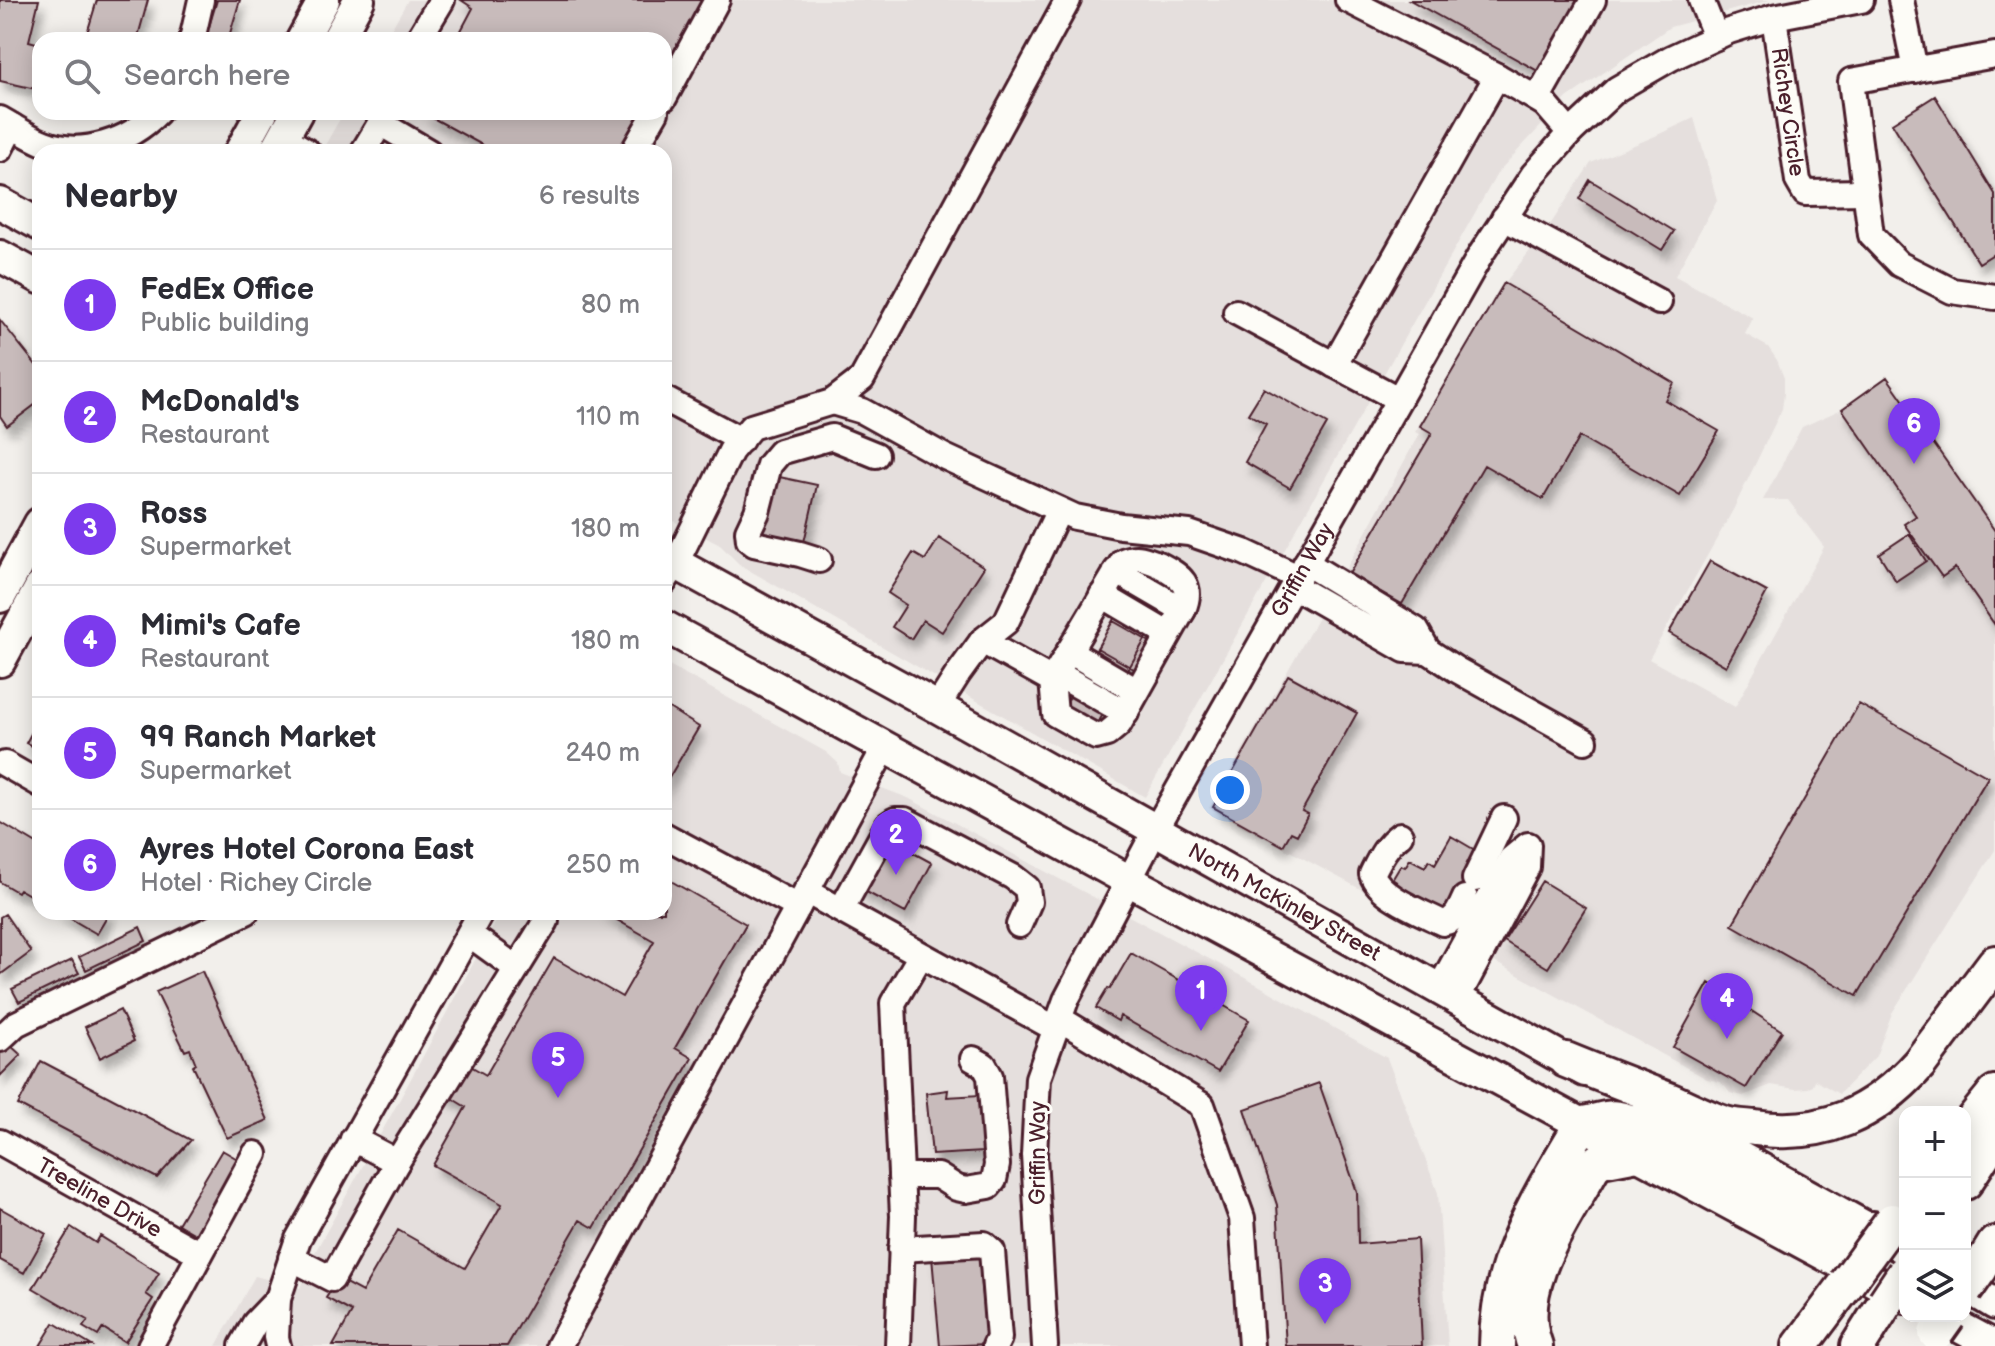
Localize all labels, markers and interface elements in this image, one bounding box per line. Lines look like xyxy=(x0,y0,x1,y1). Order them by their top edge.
search box xyxy=(32,32,672,120)
street label: Richey Circle xyxy=(1765,46,1811,178)
icon: search xyxy=(60,54,104,98)
text: Search here xyxy=(124,58,290,94)
text: Nearby xyxy=(64,176,178,217)
text: 6 results xyxy=(539,181,640,212)
text: FedEx Office xyxy=(140,272,314,308)
text: 1 xyxy=(85,290,95,321)
text: 80 m xyxy=(581,290,640,321)
text: Public building xyxy=(140,308,309,339)
text: McDonald's xyxy=(140,384,300,420)
pin: 6 xyxy=(1888,398,1940,464)
text: 2 xyxy=(82,402,98,433)
text: 110 m xyxy=(576,402,640,433)
text: Restaurant xyxy=(140,420,269,451)
text: Ross xyxy=(140,496,207,532)
text: 3 xyxy=(82,514,98,545)
text: 180 m xyxy=(571,514,640,545)
street label: Griffin Way xyxy=(1265,518,1340,622)
text: Supermarket xyxy=(140,532,291,563)
text: Mimi's Cafe xyxy=(140,608,301,644)
text: 4 xyxy=(82,626,98,657)
text: 180 m xyxy=(571,626,640,657)
text: Restaurant xyxy=(140,644,269,675)
text: 99 Ranch Market xyxy=(140,720,376,756)
text: 5 xyxy=(82,738,98,769)
text: 240 m xyxy=(565,738,640,769)
text: Supermarket xyxy=(140,756,291,787)
your location xyxy=(1210,770,1250,810)
pin: 2 xyxy=(870,809,922,875)
text: Ayres Hotel Corona East xyxy=(140,832,474,868)
street label: North McKinley Street xyxy=(1183,837,1386,967)
text: 6 xyxy=(82,850,98,881)
text: 250 m xyxy=(566,850,640,881)
text: Hotel · Richey Circle xyxy=(140,868,372,899)
pin: 1 xyxy=(1175,965,1227,1031)
pin: 4 xyxy=(1701,973,1753,1039)
pin: 5 xyxy=(532,1032,584,1098)
street label: Griffin Way xyxy=(1025,1101,1052,1205)
map controls xyxy=(1899,1106,1971,1322)
button: + xyxy=(1899,1106,1971,1178)
street label: Treeline Drive xyxy=(32,1152,167,1243)
button: − xyxy=(1899,1178,1971,1250)
button: layers xyxy=(1899,1250,1971,1322)
pin: 3 xyxy=(1299,1258,1351,1324)

